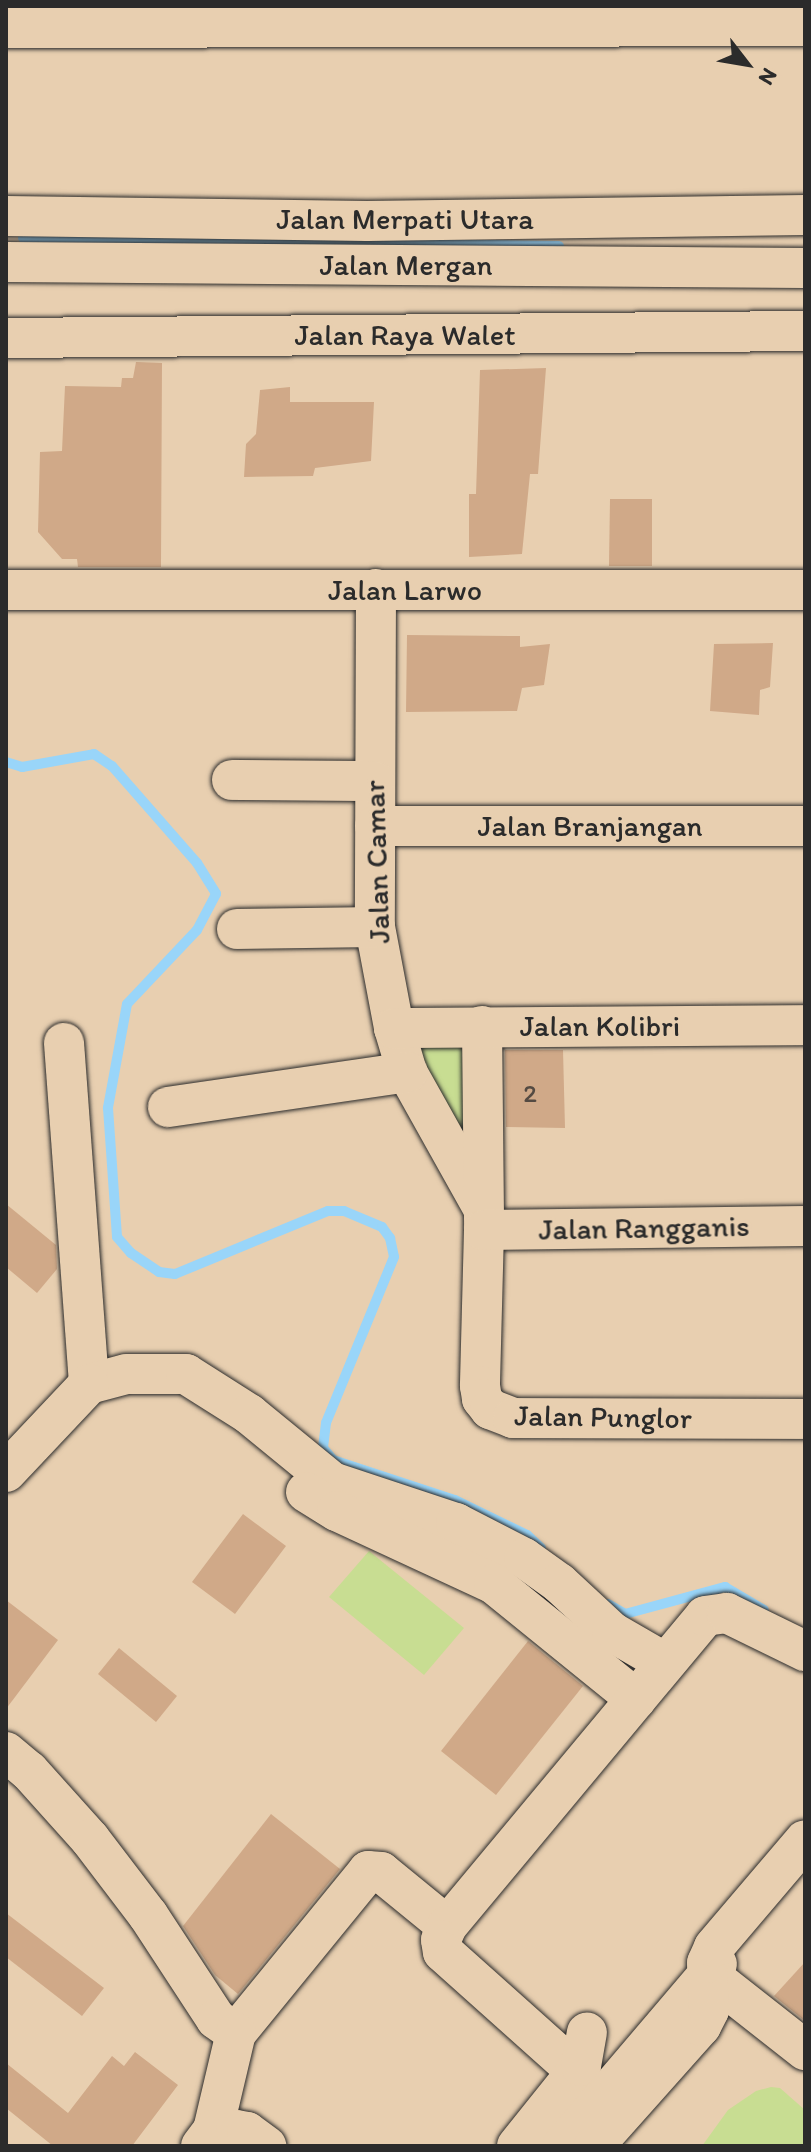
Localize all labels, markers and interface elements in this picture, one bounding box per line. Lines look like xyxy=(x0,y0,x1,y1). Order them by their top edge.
north arrow xyxy=(707,24,787,104)
text: N xyxy=(753,63,783,90)
street label: Jalan Merpati Utara xyxy=(278,201,532,237)
street label: Jalan Mergan xyxy=(320,247,492,283)
street label: Jalan Raya Walet xyxy=(296,317,514,353)
street label: Jalan Larwo xyxy=(328,572,482,608)
street label: Jalan Camar xyxy=(356,780,398,944)
street label: Jalan Branjangan xyxy=(477,808,703,844)
street label: Jalan Kolibri xyxy=(519,1008,681,1044)
house number: 2 xyxy=(523,1078,537,1110)
street label: Jalan Rangganis xyxy=(539,1208,749,1248)
street label: Jalan Punglor xyxy=(514,1397,692,1437)

